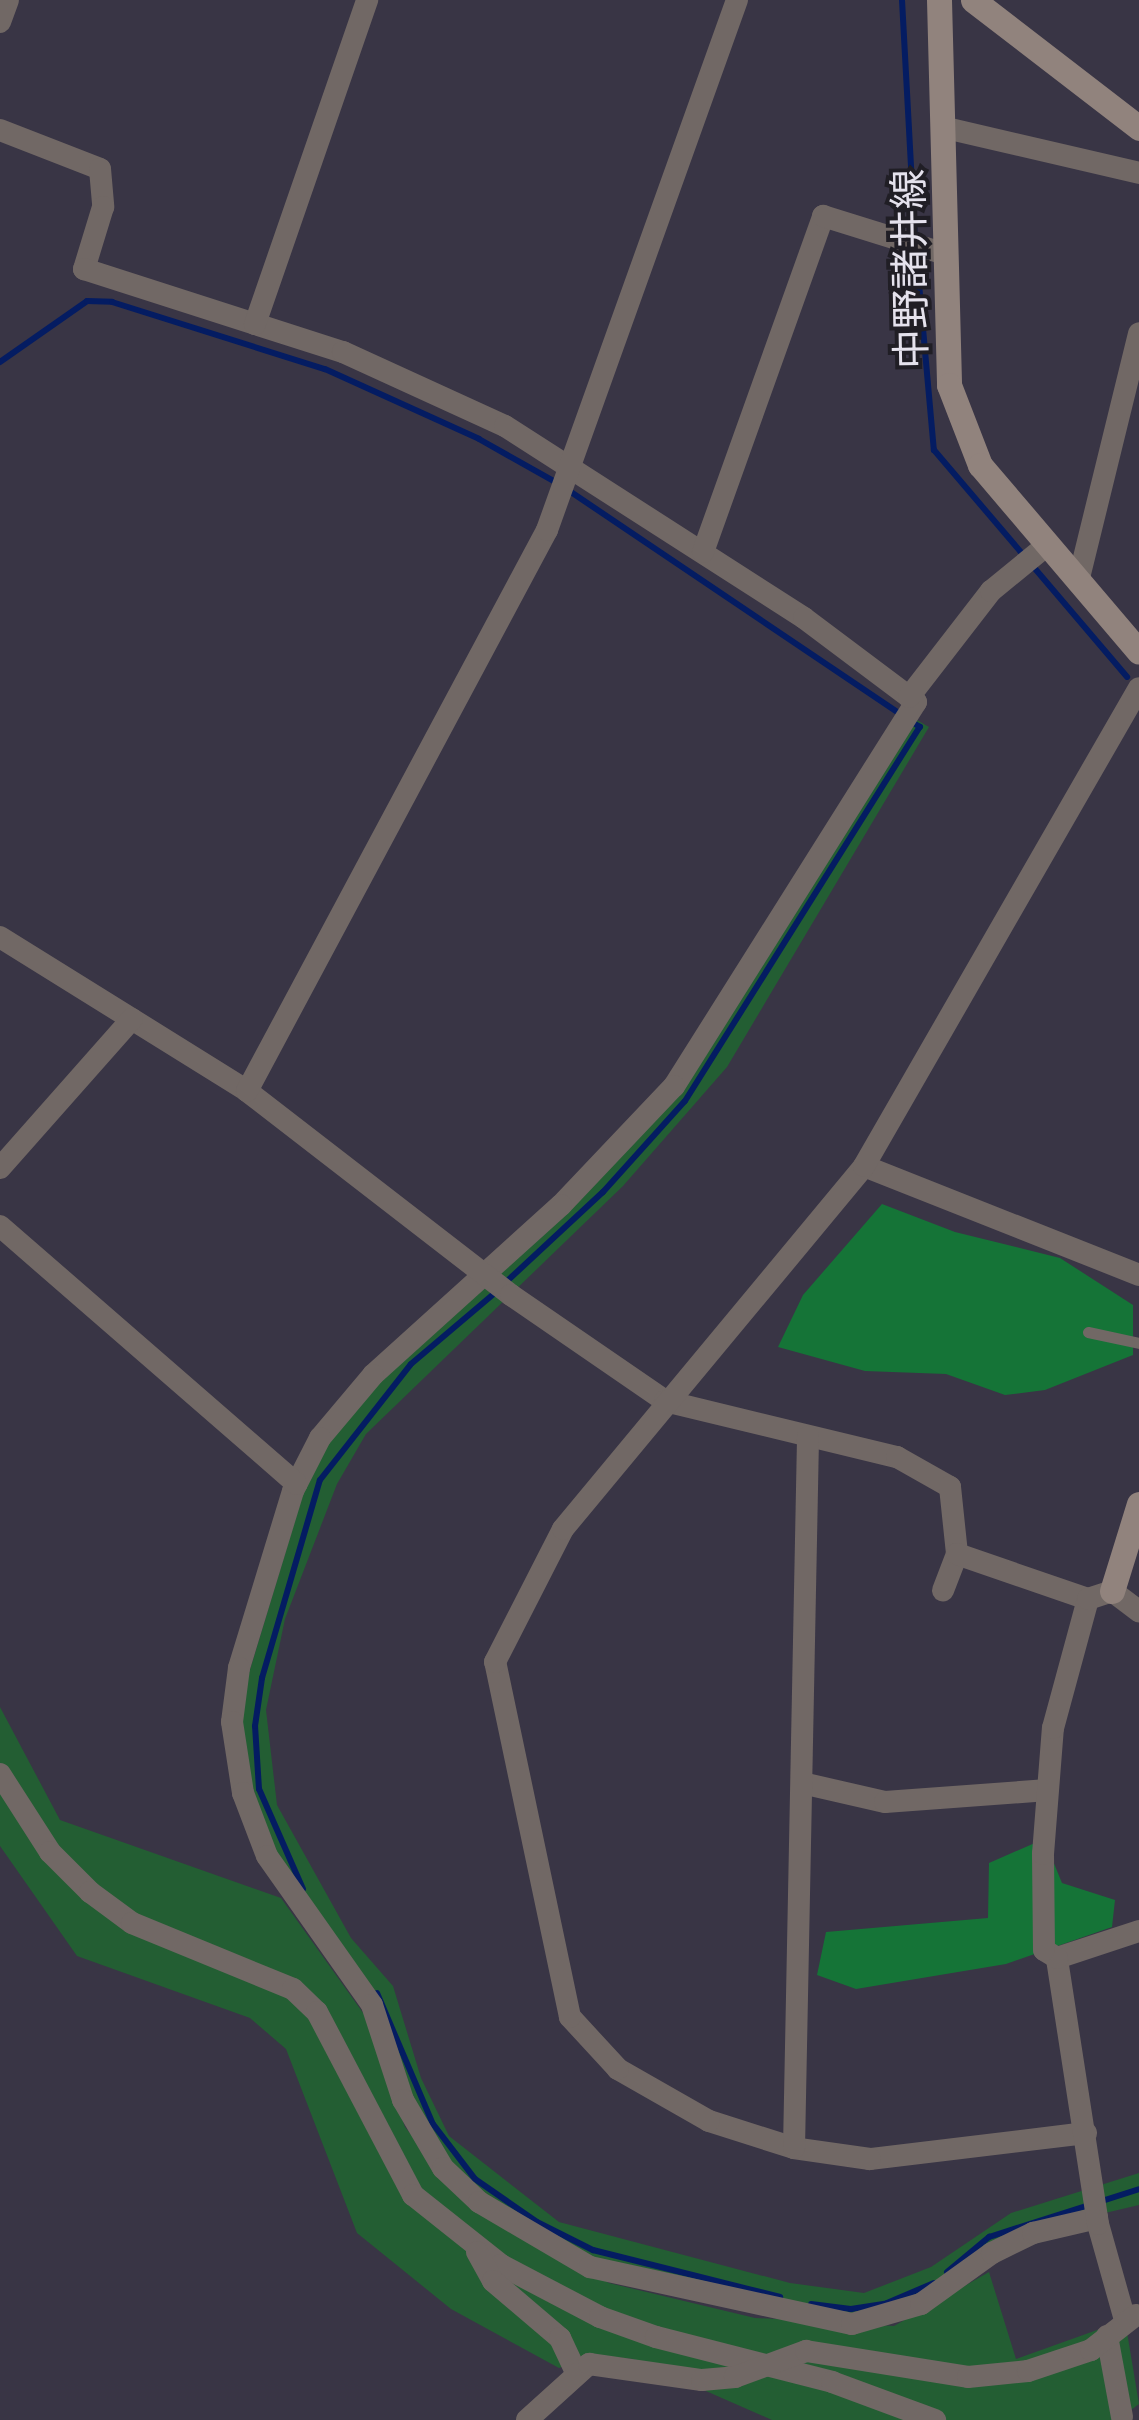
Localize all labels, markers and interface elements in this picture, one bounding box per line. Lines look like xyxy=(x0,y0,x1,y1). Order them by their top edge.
street label: 中野諸井線 xyxy=(884,169,936,369)

